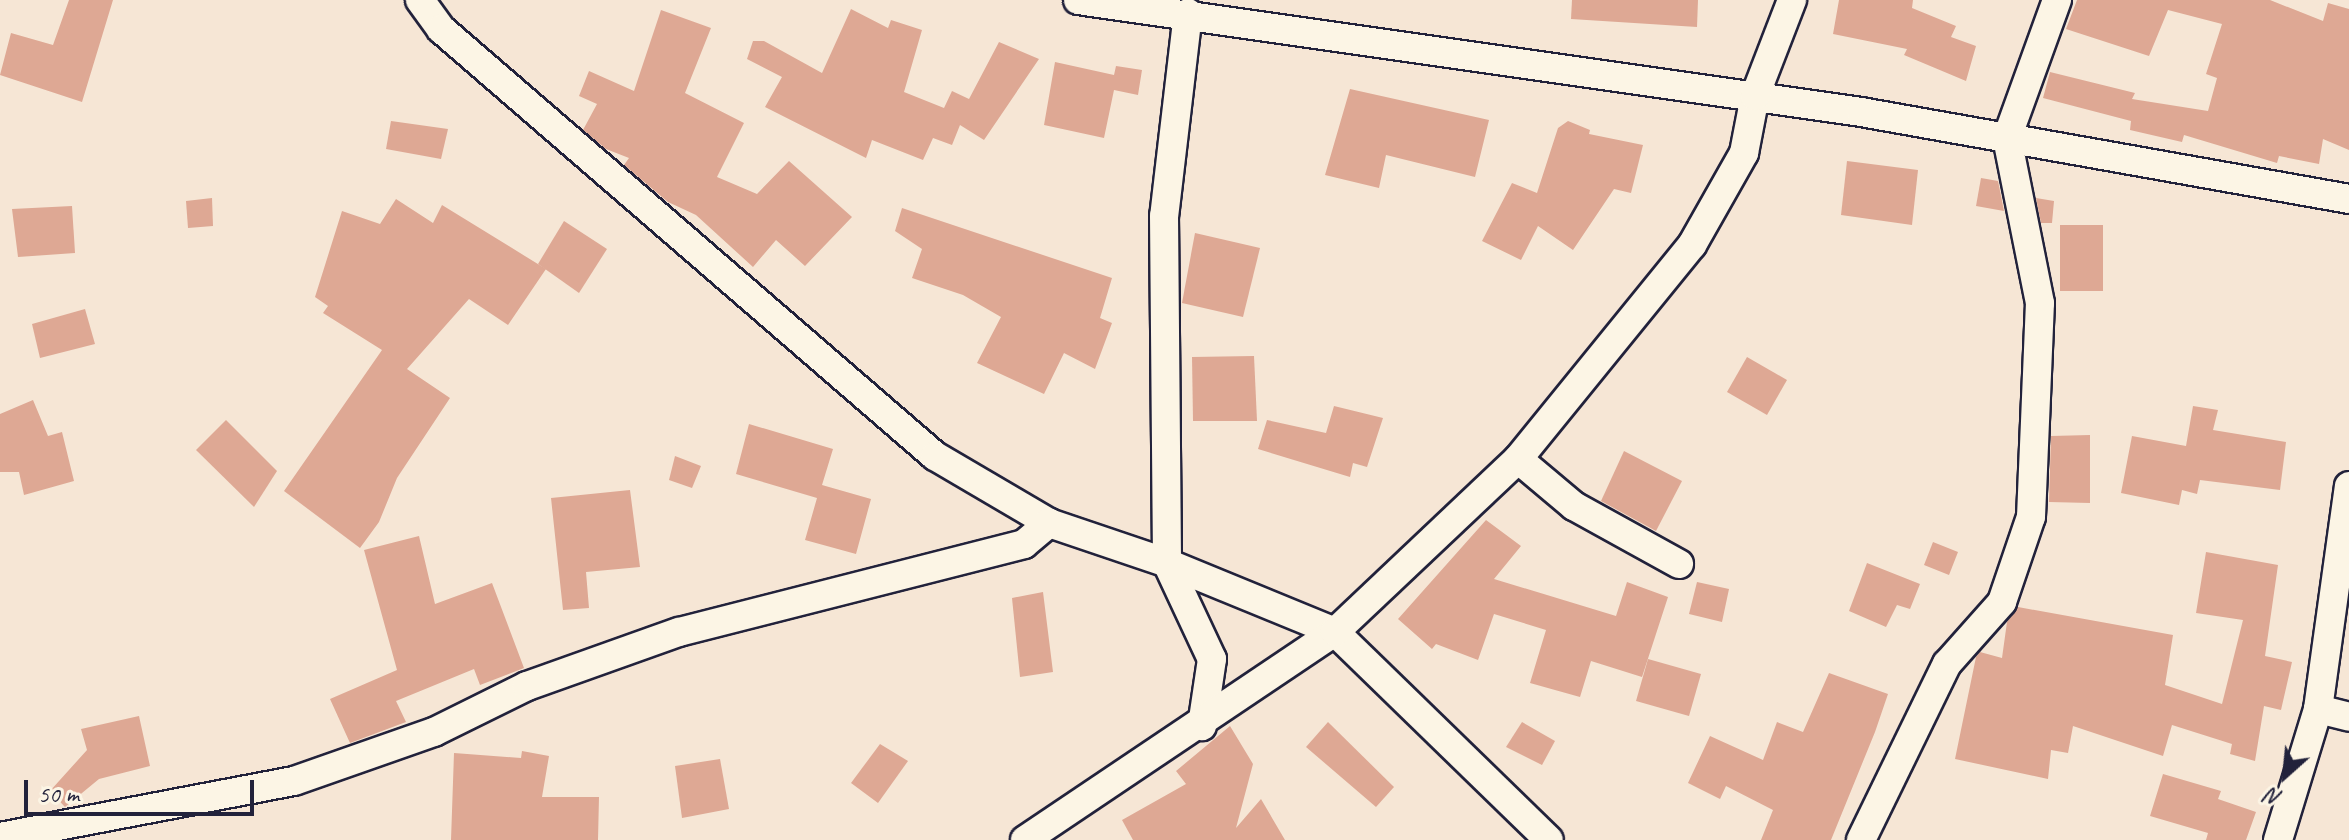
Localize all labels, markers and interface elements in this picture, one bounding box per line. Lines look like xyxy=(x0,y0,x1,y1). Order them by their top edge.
north arrow xyxy=(2245,736,2325,816)
scale bar xyxy=(28,764,258,814)
text: 50 m xyxy=(38,779,79,809)
text: N xyxy=(2262,782,2287,813)

